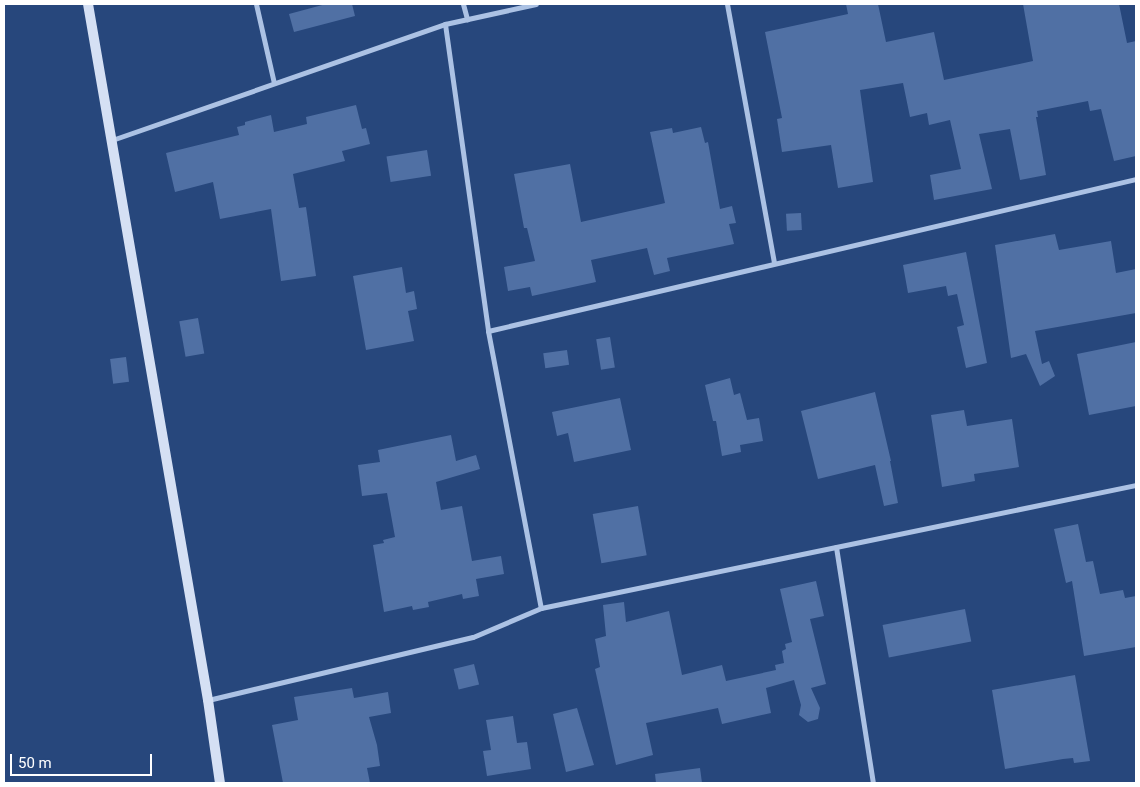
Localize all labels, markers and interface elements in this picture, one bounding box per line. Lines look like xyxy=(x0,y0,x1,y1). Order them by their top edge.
scale bar xyxy=(12,744,155,776)
text: 50 m xyxy=(18,754,52,772)

